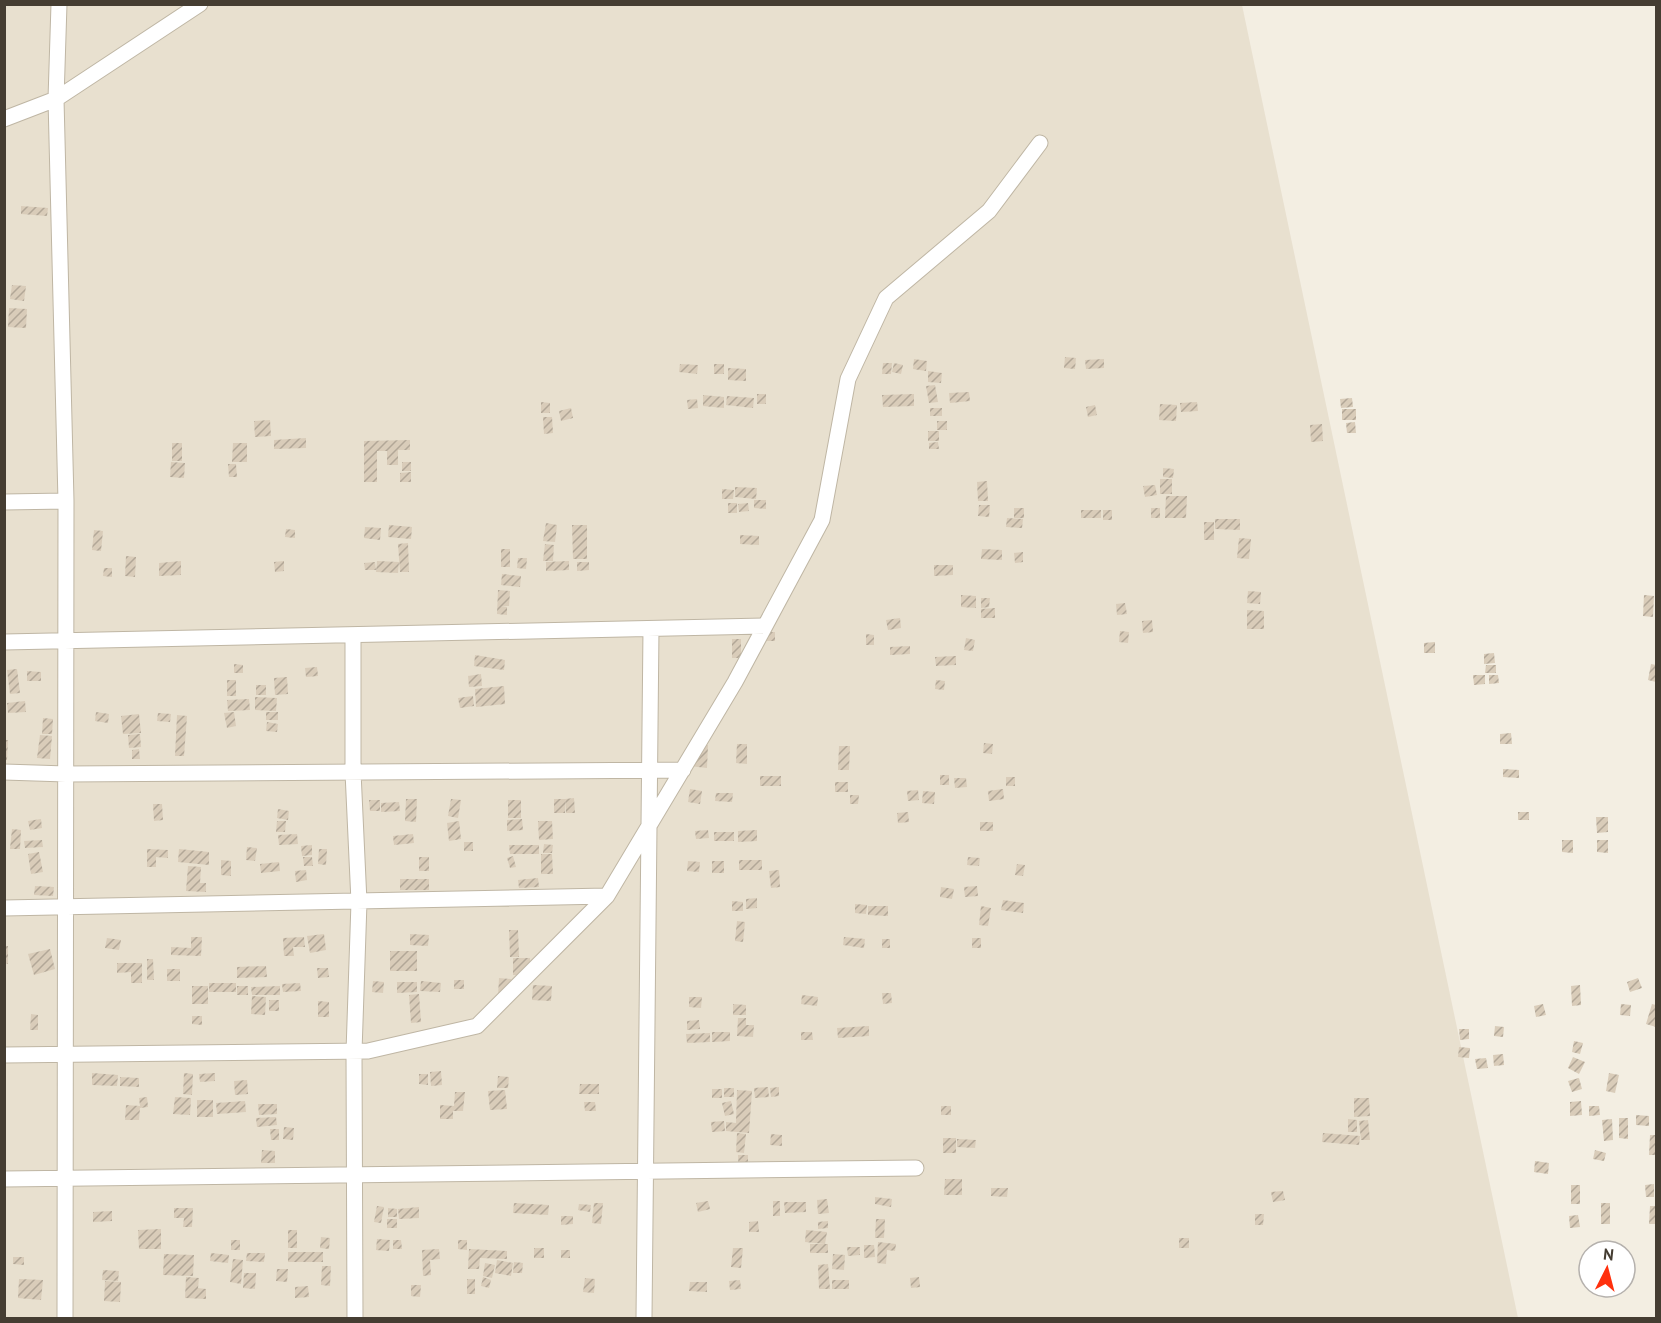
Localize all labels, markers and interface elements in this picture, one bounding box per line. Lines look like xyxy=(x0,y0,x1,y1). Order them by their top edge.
north arrow xyxy=(1577,1239,1637,1299)
text: N xyxy=(1602,1244,1615,1265)

